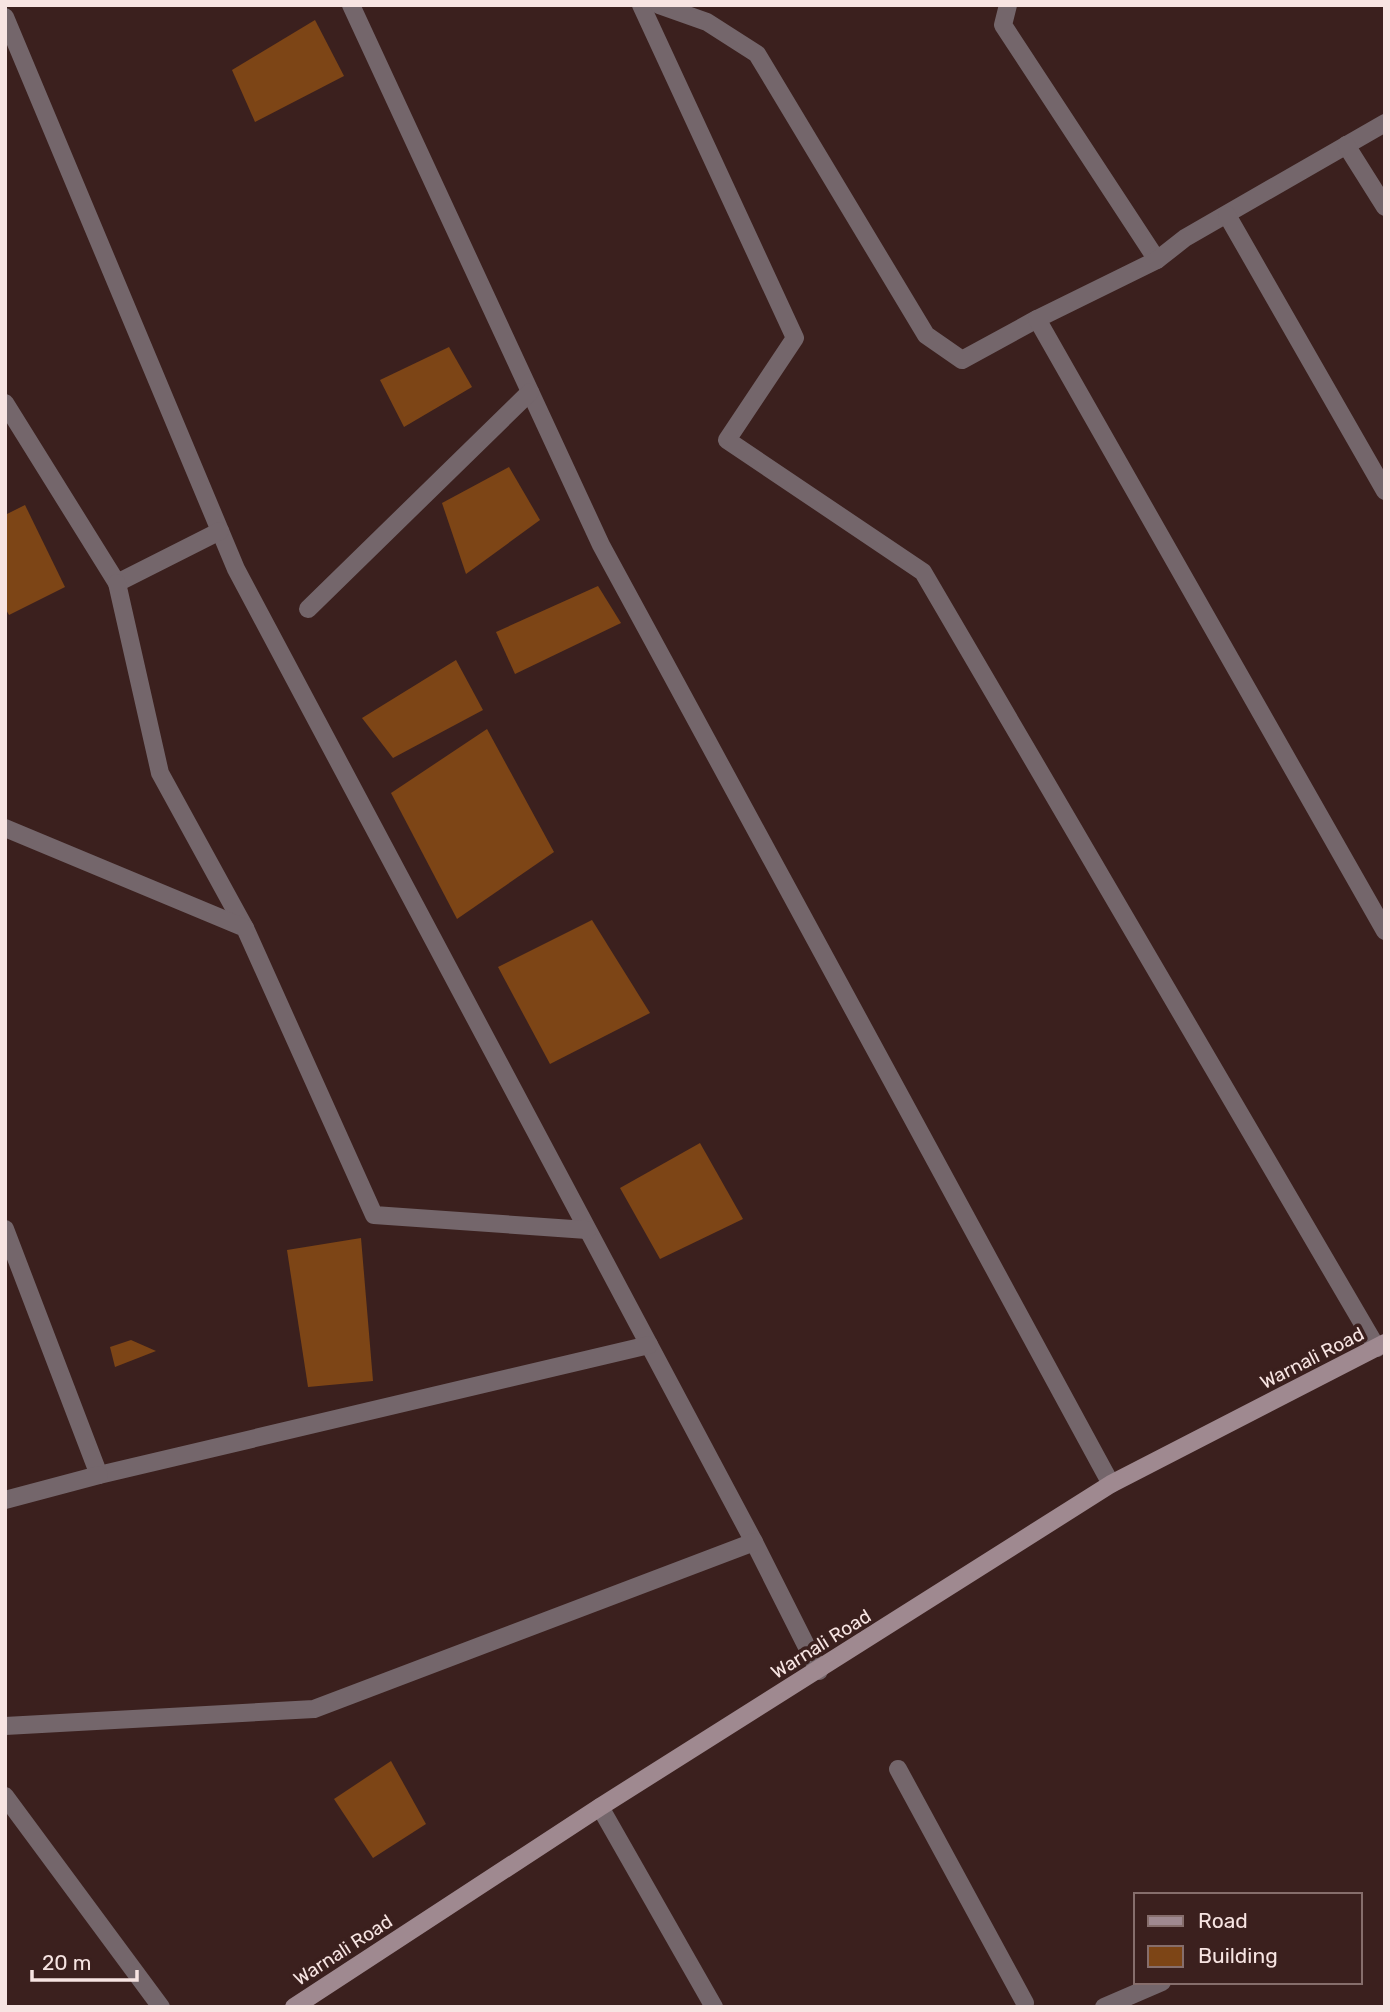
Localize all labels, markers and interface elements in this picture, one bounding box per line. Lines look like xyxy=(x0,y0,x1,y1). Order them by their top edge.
street label: Warnali Road xyxy=(1256,1322,1368,1394)
street label: Warnali Road xyxy=(767,1604,875,1684)
legend xyxy=(1134,1893,1362,1984)
text: Road xyxy=(1198,1908,1248,1933)
street label: Warnali Road xyxy=(289,1909,397,1991)
scale bar xyxy=(32,1938,136,1982)
text: Building xyxy=(1198,1943,1278,1968)
text: 20 m xyxy=(42,1950,91,1975)

